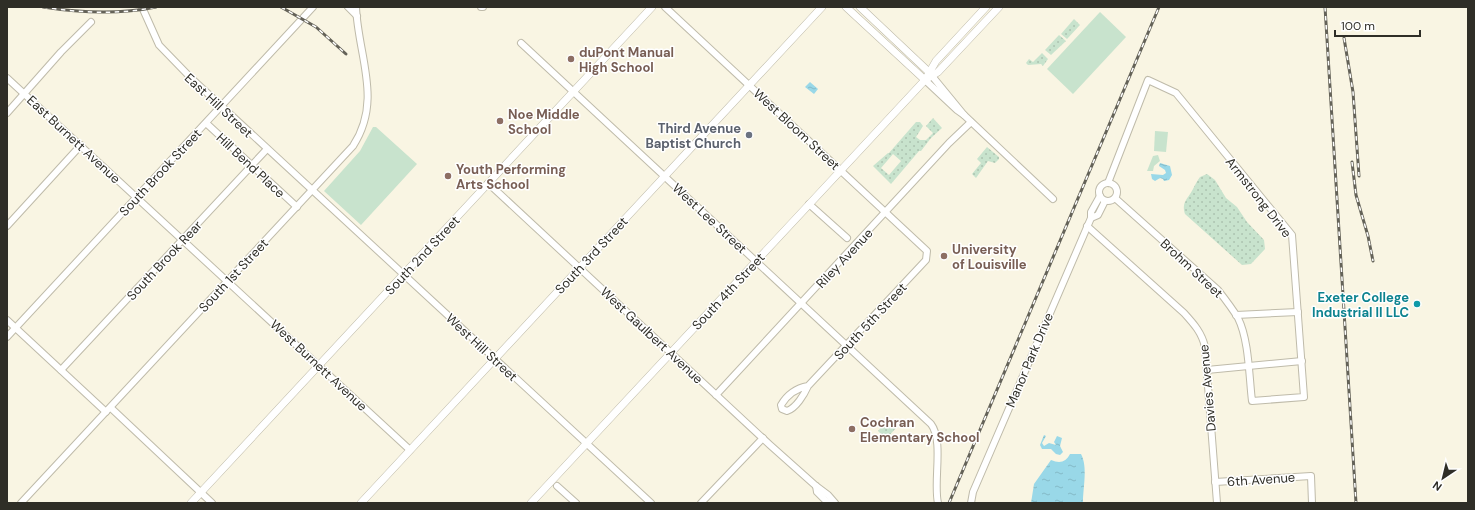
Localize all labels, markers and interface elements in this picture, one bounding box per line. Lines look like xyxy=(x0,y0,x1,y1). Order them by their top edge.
scale bar xyxy=(1335,12,1420,38)
text: 100 m xyxy=(1341,18,1375,34)
place label: duPont Manual High School xyxy=(579,44,674,76)
marker: duPont Manual High School xyxy=(566,54,576,64)
street label: East Hill Street xyxy=(181,69,256,141)
street label: West Bloom Street xyxy=(750,85,843,174)
street label: East Burnett Avenue xyxy=(23,92,124,187)
place label: Noe Middle School xyxy=(508,106,580,138)
marker: Noe Middle School xyxy=(495,116,505,126)
place label: Third Avenue Baptist Church xyxy=(645,120,741,152)
street label: South Brook Street xyxy=(115,125,205,220)
street label: Hill Bend Place xyxy=(213,129,289,202)
marker: Third Avenue Baptist Church xyxy=(744,130,754,140)
street label: Armstrong Drive xyxy=(1222,154,1295,241)
place label: Youth Performing Arts School xyxy=(456,161,566,193)
marker: Youth Performing Arts School xyxy=(443,171,453,181)
street label: West Lee Street xyxy=(669,179,750,257)
street label: South 2nd Street xyxy=(381,212,463,298)
street label: South 3rd Street xyxy=(551,213,631,297)
street label: South Brook Rear xyxy=(123,217,206,304)
street label: Riley Avenue xyxy=(812,225,876,292)
street label: South 1st Street xyxy=(195,235,272,316)
street label: Brohm Street xyxy=(1157,235,1227,302)
place label: University of Louisville xyxy=(952,241,1027,273)
street label: South 4th Street xyxy=(688,249,769,334)
marker: University of Louisville xyxy=(939,251,949,261)
street label: South 5th Street xyxy=(830,279,911,364)
street label: West Gaulbert Avenue xyxy=(597,283,707,387)
place label: Exeter College Industrial II LLC xyxy=(1312,289,1409,321)
marker: Exeter College Industrial II LLC xyxy=(1412,299,1422,309)
street label: West Hill Street xyxy=(442,310,521,385)
street label: Manor Park Drive xyxy=(1002,310,1057,410)
street label: West Burnett Avenue xyxy=(267,316,371,415)
street label: Davies Avenue xyxy=(1195,344,1220,432)
place label: Cochran Elementary School xyxy=(860,414,980,446)
marker: Cochran Elementary School xyxy=(847,424,857,434)
north arrow xyxy=(1423,458,1463,498)
street label: 6th Avenue xyxy=(1226,469,1296,490)
text: N xyxy=(1430,478,1445,494)

